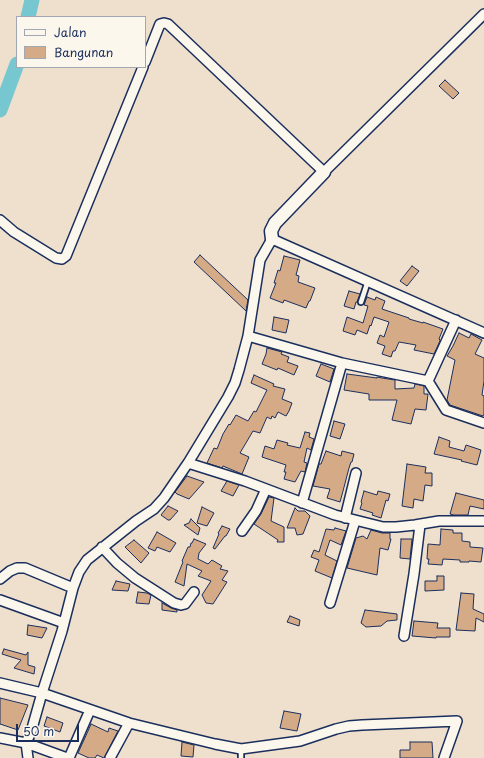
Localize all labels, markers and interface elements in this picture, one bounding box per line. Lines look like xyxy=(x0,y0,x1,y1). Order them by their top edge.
legend xyxy=(16,16,146,68)
text: Jalan xyxy=(54,23,87,41)
text: Bangunan xyxy=(54,43,113,61)
scale bar xyxy=(18,716,81,742)
text: 50 m xyxy=(23,722,54,740)

